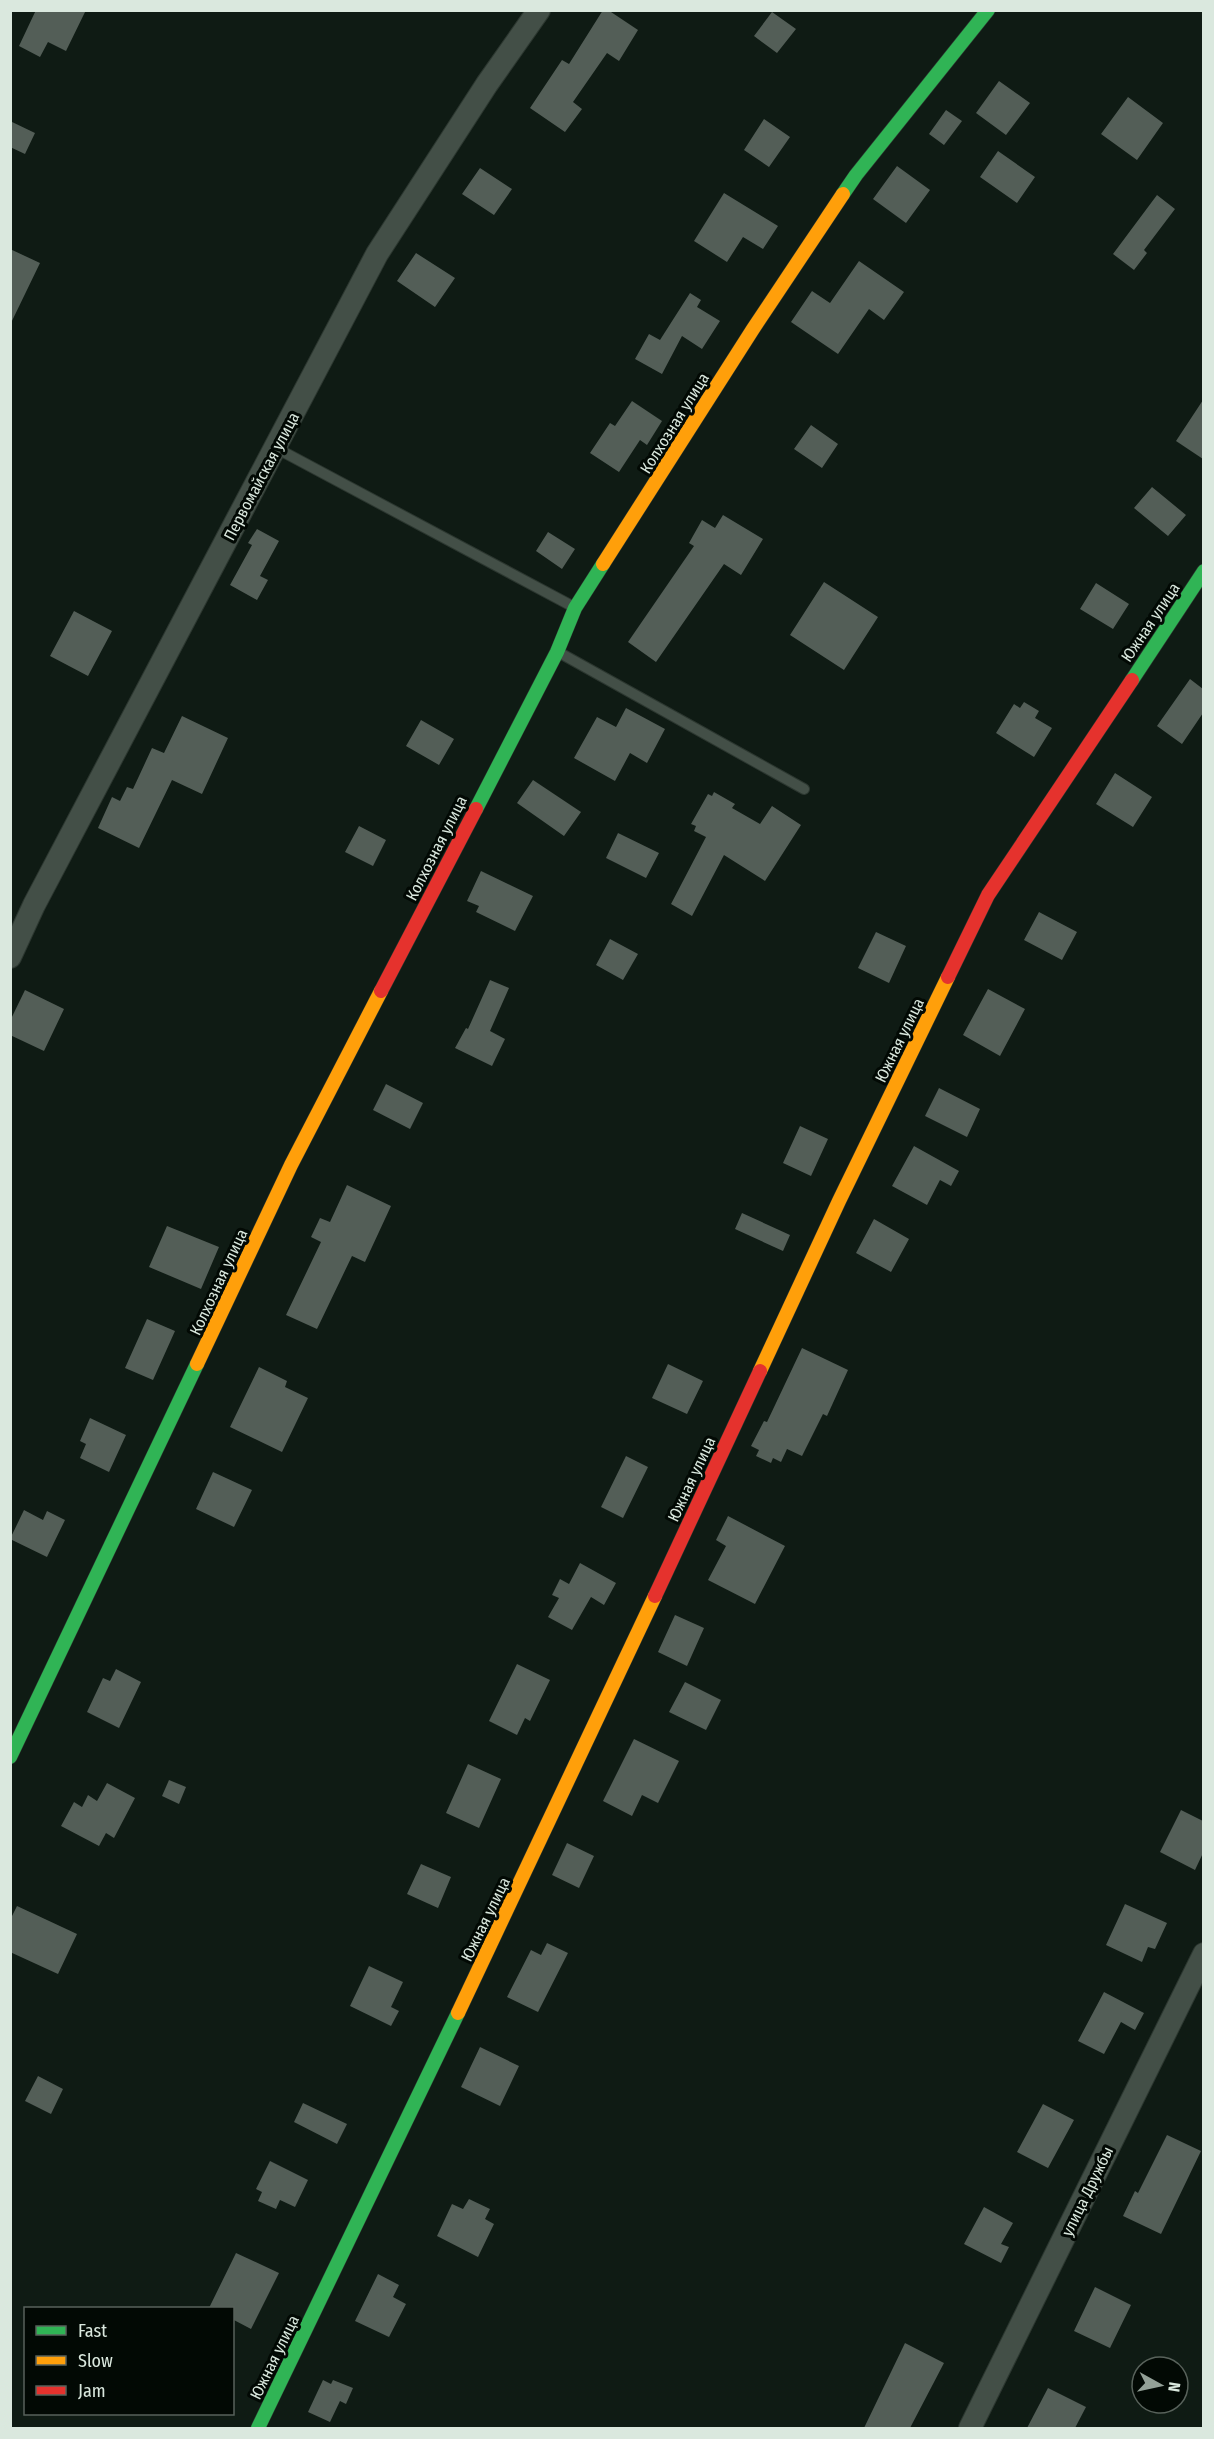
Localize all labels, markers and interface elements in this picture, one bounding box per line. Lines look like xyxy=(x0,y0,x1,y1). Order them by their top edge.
street label: Колхозная улица xyxy=(636,369,713,477)
street label: Первомайская улица xyxy=(220,409,303,544)
street label: Южная улица xyxy=(1117,579,1184,665)
street label: Колхозная улица xyxy=(402,793,471,904)
street label: Южная улица xyxy=(871,995,928,1085)
street label: Колхозная улица xyxy=(186,1226,251,1338)
street label: Южная улица xyxy=(664,1434,719,1525)
street label: Южная улица xyxy=(457,1874,514,1964)
street label: улица Дружбы xyxy=(1058,2143,1117,2239)
legend xyxy=(24,2307,234,2415)
street label: Южная улица xyxy=(246,2312,303,2402)
text: Fast xyxy=(78,2320,107,2342)
text: Slow xyxy=(78,2350,113,2372)
north arrow xyxy=(1130,2355,1190,2415)
text: Jam xyxy=(78,2380,106,2402)
text: N xyxy=(1164,2381,1184,2393)

